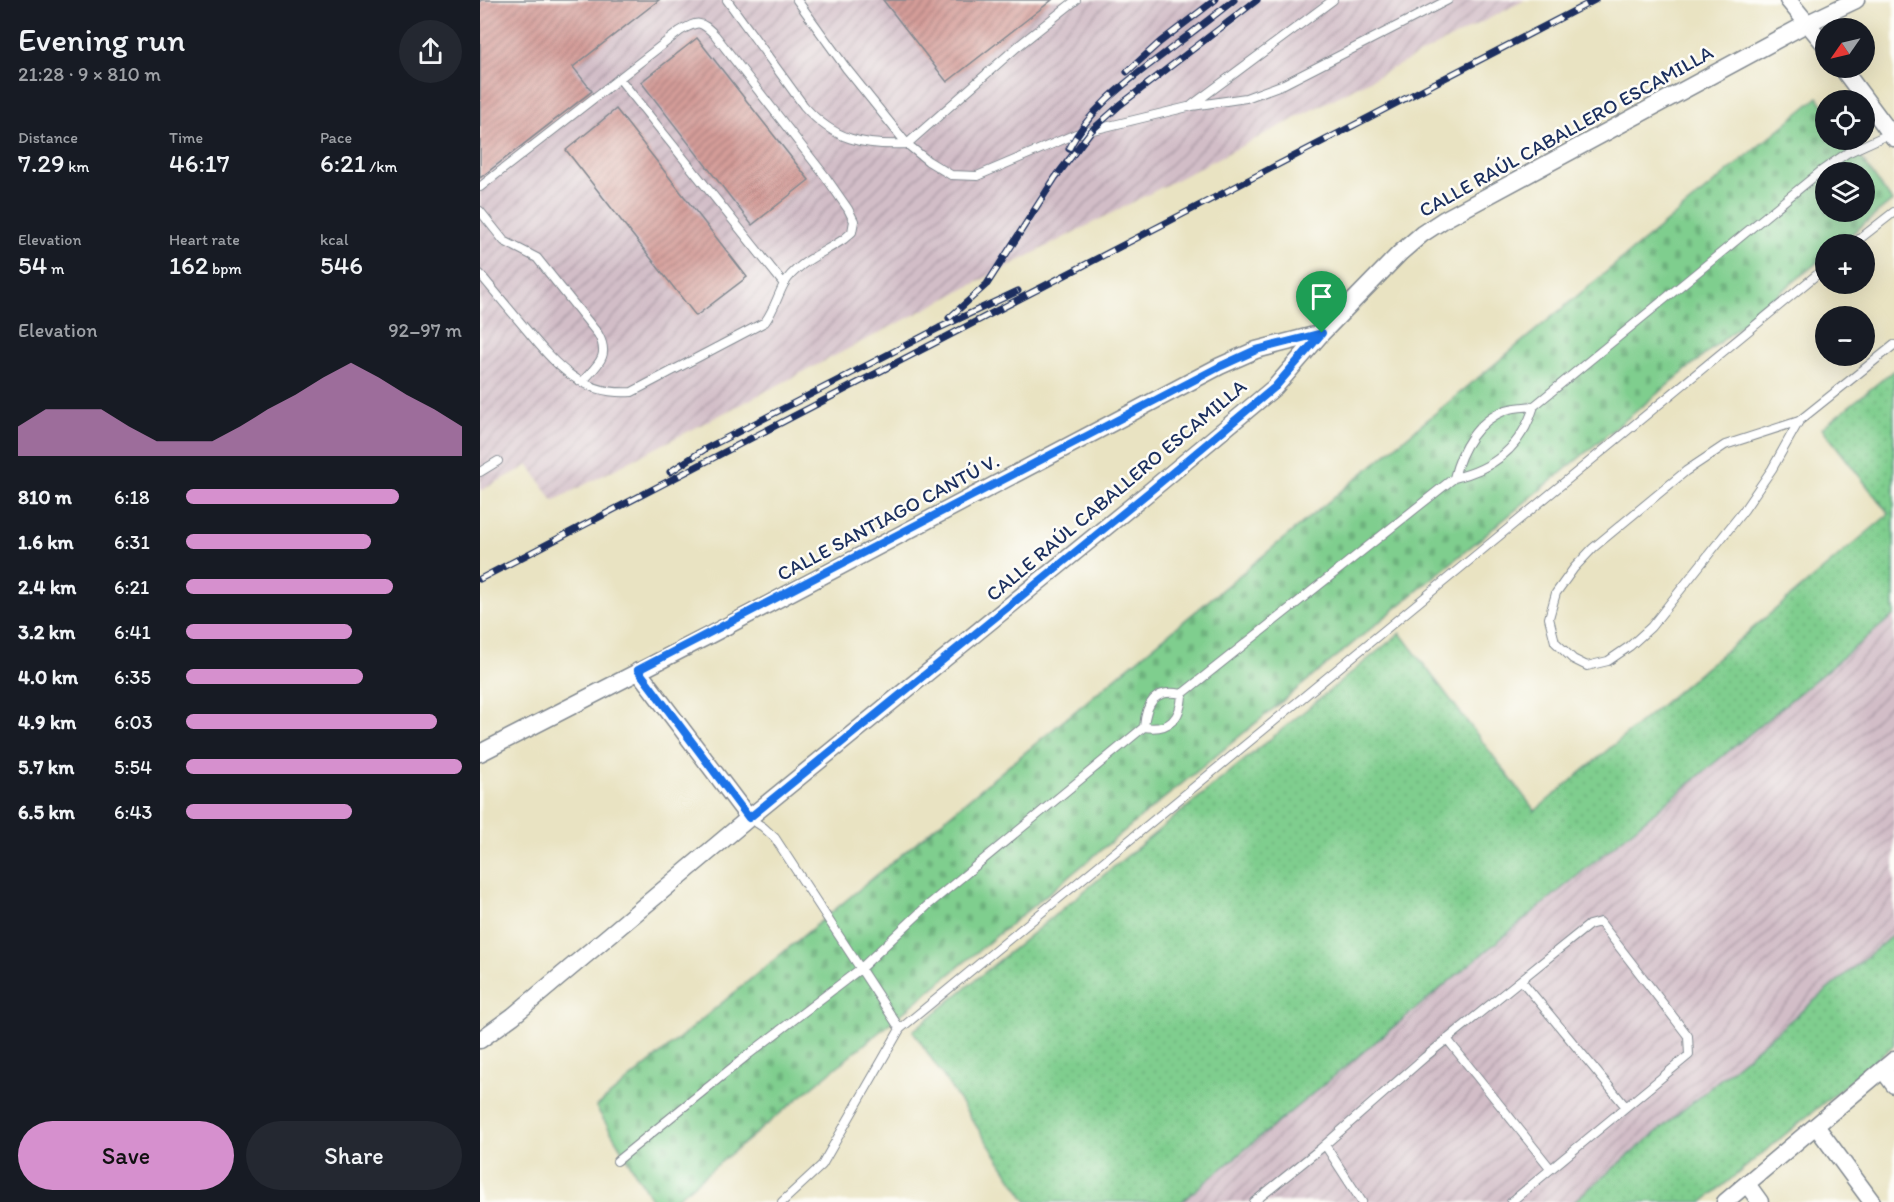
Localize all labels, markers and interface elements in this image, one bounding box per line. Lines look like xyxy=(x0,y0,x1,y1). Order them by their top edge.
north arrow xyxy=(1815,18,1875,78)
map controls xyxy=(1815,18,1875,366)
text: Evening run xyxy=(18,20,185,59)
button: share xyxy=(399,20,462,83)
street label: CALLE RAÚL CABALLERO ESCAMILLA xyxy=(1415,40,1717,222)
text: 21:28 · 9 × 810 m xyxy=(18,62,161,86)
button: locate xyxy=(1815,90,1875,150)
text: Distance xyxy=(18,128,78,147)
text: Time xyxy=(169,128,203,147)
text: Pace xyxy=(320,128,352,147)
text: 7.29 xyxy=(18,147,65,179)
text: 46:17 xyxy=(169,147,230,179)
text: 6:21 xyxy=(320,147,366,179)
text: km xyxy=(65,157,89,176)
text: /km xyxy=(366,157,397,176)
button: layers xyxy=(1815,162,1875,222)
text: Elevation xyxy=(18,230,82,249)
text: Heart rate xyxy=(169,230,240,249)
text: kcal xyxy=(320,230,348,249)
button: + xyxy=(1815,234,1875,294)
text: 54 xyxy=(18,249,47,281)
text: 162 xyxy=(169,249,209,281)
text: 546 xyxy=(320,249,363,281)
text: m xyxy=(47,259,64,278)
text: bpm xyxy=(209,259,242,278)
pin xyxy=(1296,271,1347,333)
icon: arrive xyxy=(1305,280,1338,313)
button: − xyxy=(1815,306,1875,366)
text: Elevation xyxy=(18,318,97,342)
text: 92–97 m xyxy=(388,318,462,342)
street label: CALLE RAÚL CABALLERO ESCAMILLA xyxy=(981,374,1251,606)
street label: CALLE SANTIAGO CANTÚ V. xyxy=(773,448,1003,586)
text: 810 m xyxy=(18,485,72,509)
text: 6:18 xyxy=(114,485,150,509)
text: 1.6 km xyxy=(18,530,74,554)
text: 6:31 xyxy=(114,530,150,554)
text: 2.4 km xyxy=(18,575,76,599)
text: 6:21 xyxy=(114,575,149,599)
text: 3.2 km xyxy=(18,620,75,644)
text: 6:41 xyxy=(114,620,151,644)
text: 4.0 km xyxy=(18,665,78,689)
text: 6:35 xyxy=(114,665,151,689)
text: 4.9 km xyxy=(18,710,76,734)
text: 6:03 xyxy=(114,710,153,734)
text: 5.7 km xyxy=(18,755,74,779)
text: 5:54 xyxy=(114,755,152,779)
text: 6.5 km xyxy=(18,800,75,824)
text: 6:43 xyxy=(114,800,152,824)
button: Save xyxy=(18,1121,234,1190)
button: Share xyxy=(246,1121,462,1190)

